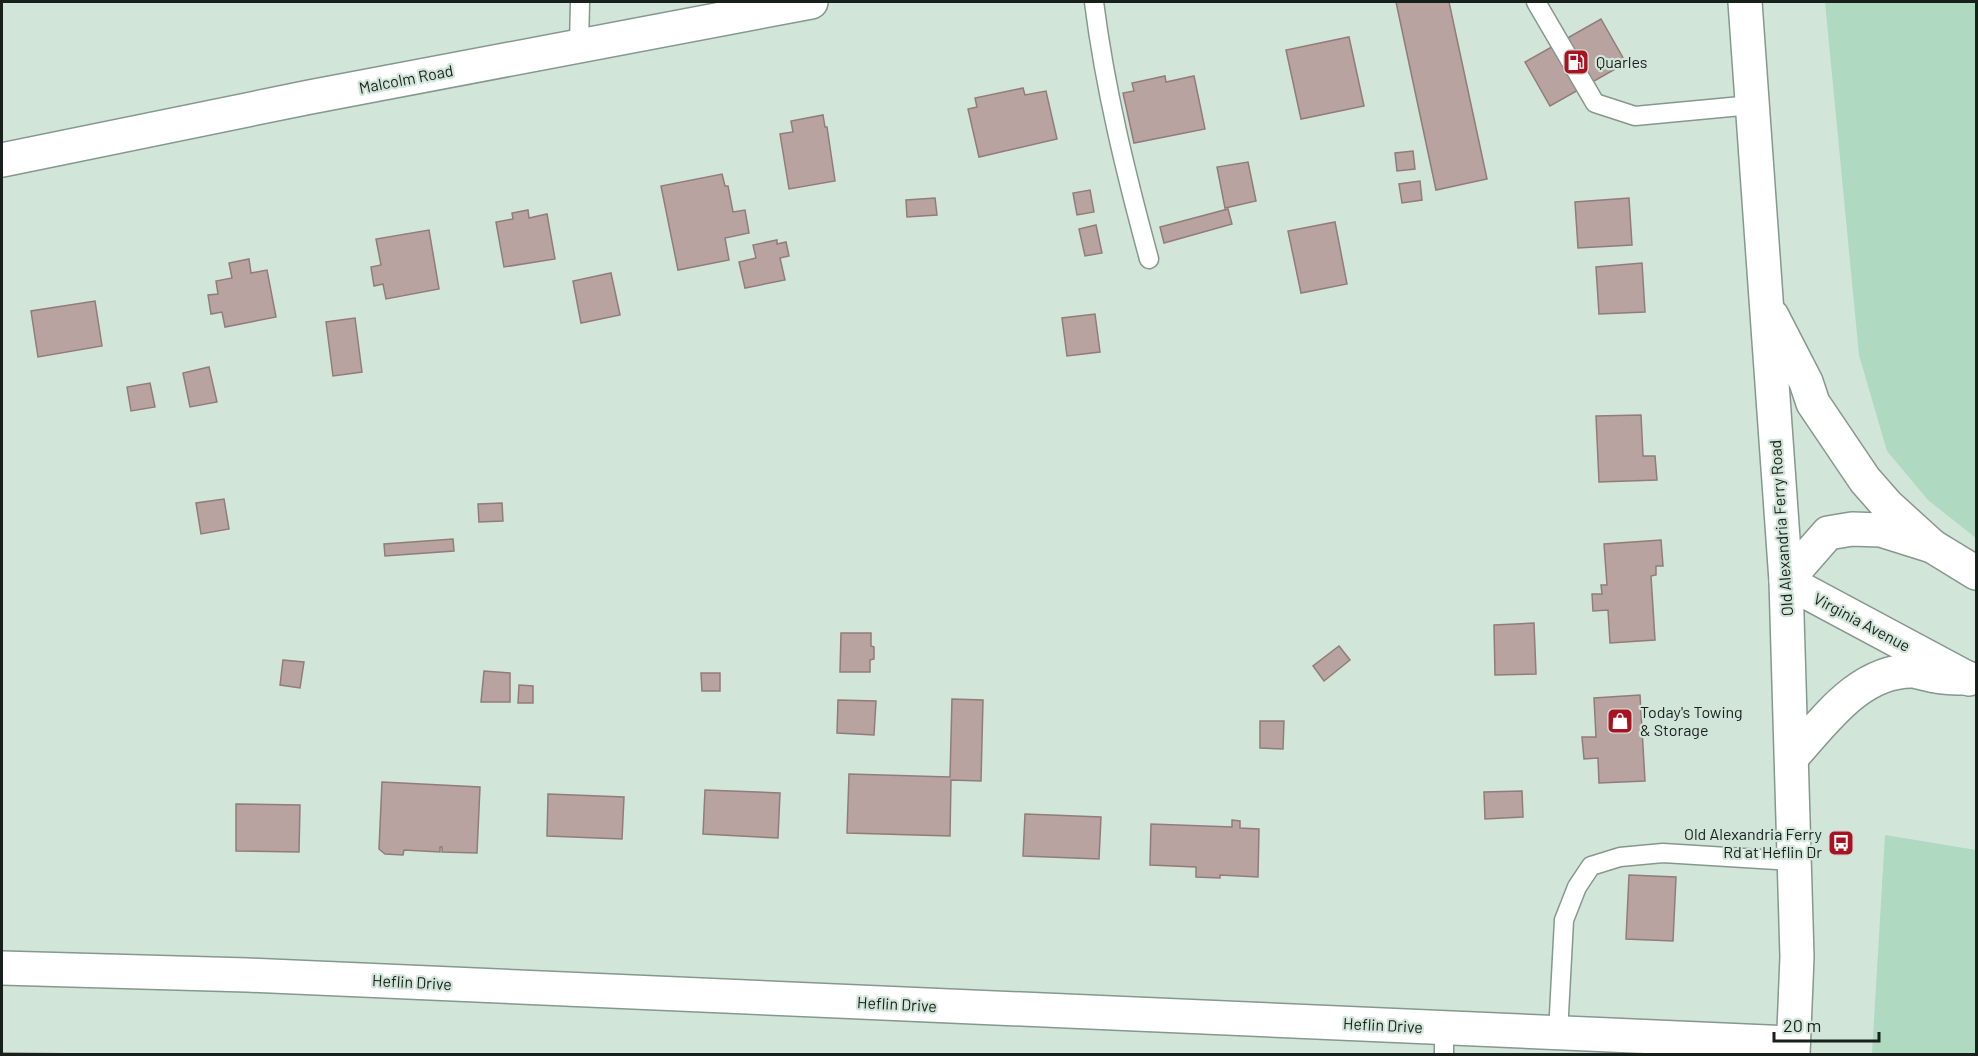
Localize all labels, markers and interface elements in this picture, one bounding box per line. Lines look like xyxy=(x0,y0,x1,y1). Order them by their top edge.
fuel station icon: Quarles xyxy=(1561,47,1591,77)
place label: Quarles xyxy=(1596,52,1648,71)
street label: Malcolm Road xyxy=(357,60,455,97)
street label: Old Alexandria Ferry Road xyxy=(1765,439,1796,617)
street label: Virginia Avenue xyxy=(1811,588,1914,655)
place label: Today's Towing & Storage xyxy=(1640,702,1743,739)
shop icon: Today's Towing & Storage xyxy=(1605,706,1635,736)
place label: Old Alexandria Ferry Rd at Heflin Dr xyxy=(1684,824,1823,861)
bus stop icon: Old Alexandria Ferry Rd at Heflin Dr xyxy=(1826,828,1856,858)
street label: Heflin Drive xyxy=(372,970,452,993)
street label: Heflin Drive xyxy=(857,992,937,1015)
scale bar xyxy=(1774,1005,1879,1043)
street label: Heflin Drive xyxy=(1343,1013,1423,1036)
text: 20 m xyxy=(1783,1014,1821,1036)

